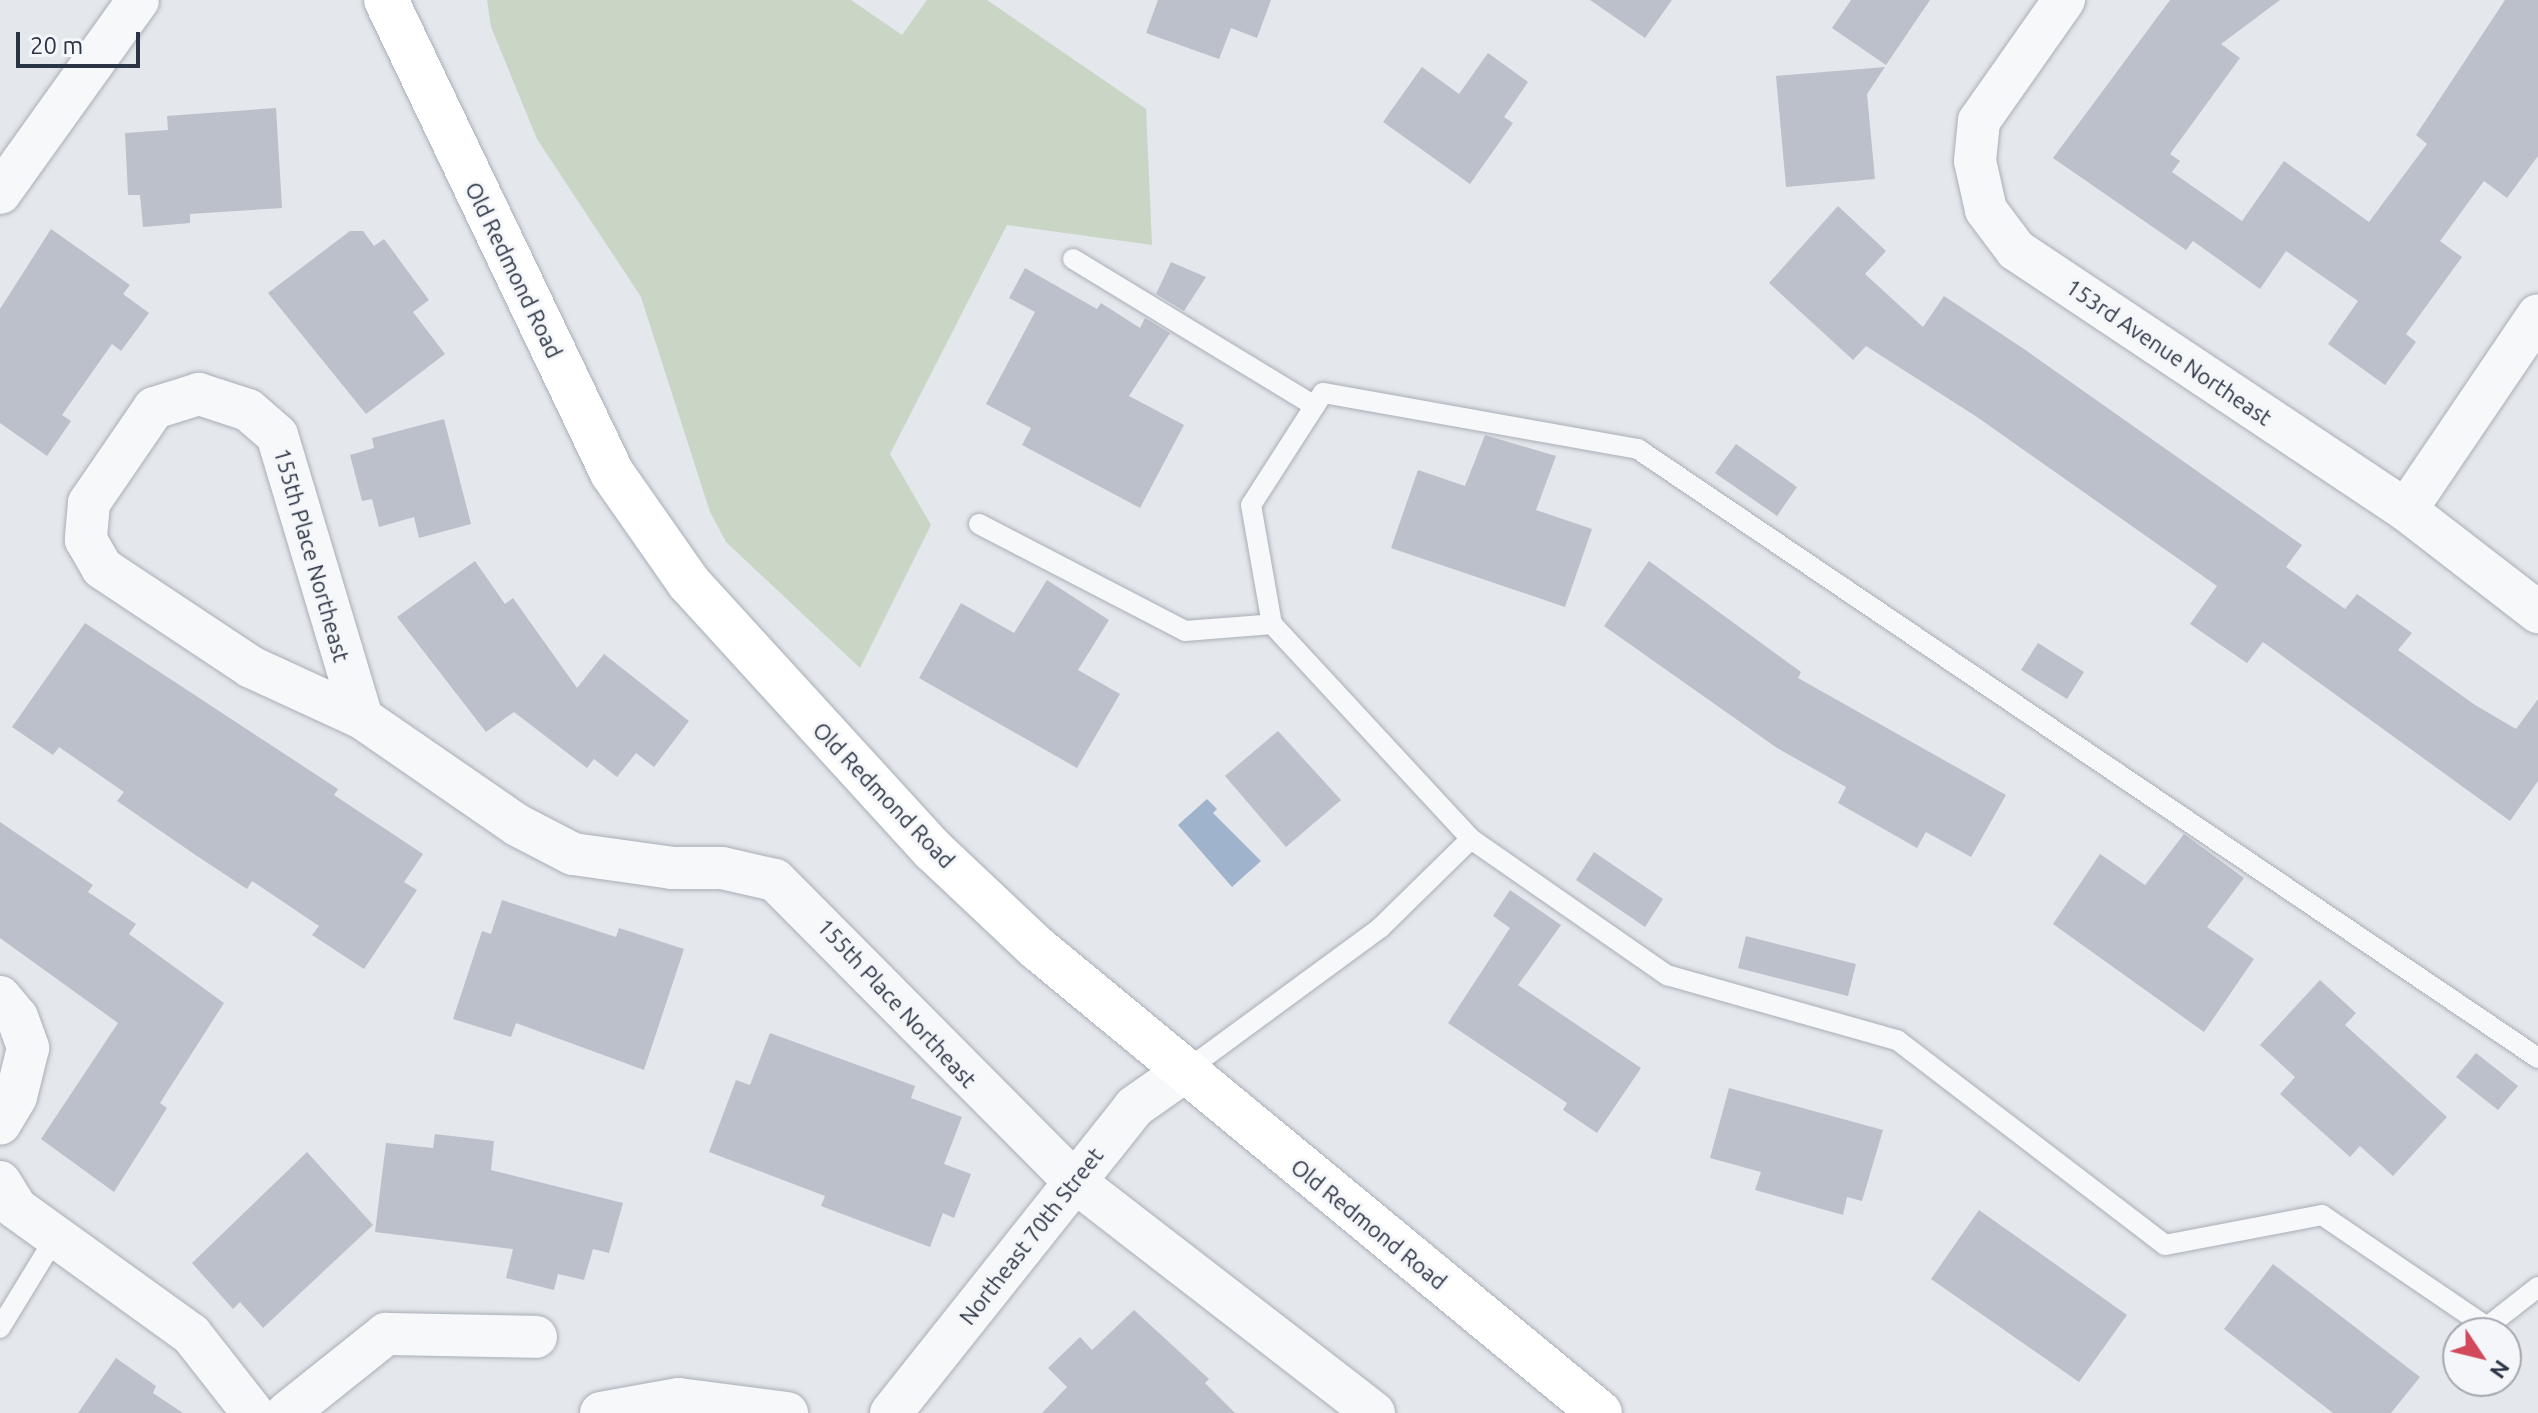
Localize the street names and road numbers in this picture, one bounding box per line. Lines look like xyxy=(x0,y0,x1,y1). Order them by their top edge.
street label: Old Redmond Road xyxy=(460,178,568,362)
street label: 153rd Avenue Northeast xyxy=(2061,273,2277,431)
street label: 155th Place Northeast xyxy=(269,445,355,665)
street label: Old Redmond Road xyxy=(808,717,960,873)
street label: 155th Place Northeast xyxy=(812,913,982,1093)
street label: Northeast 70th Street xyxy=(954,1142,1108,1330)
street label: Old Redmond Road xyxy=(1286,1153,1452,1295)

